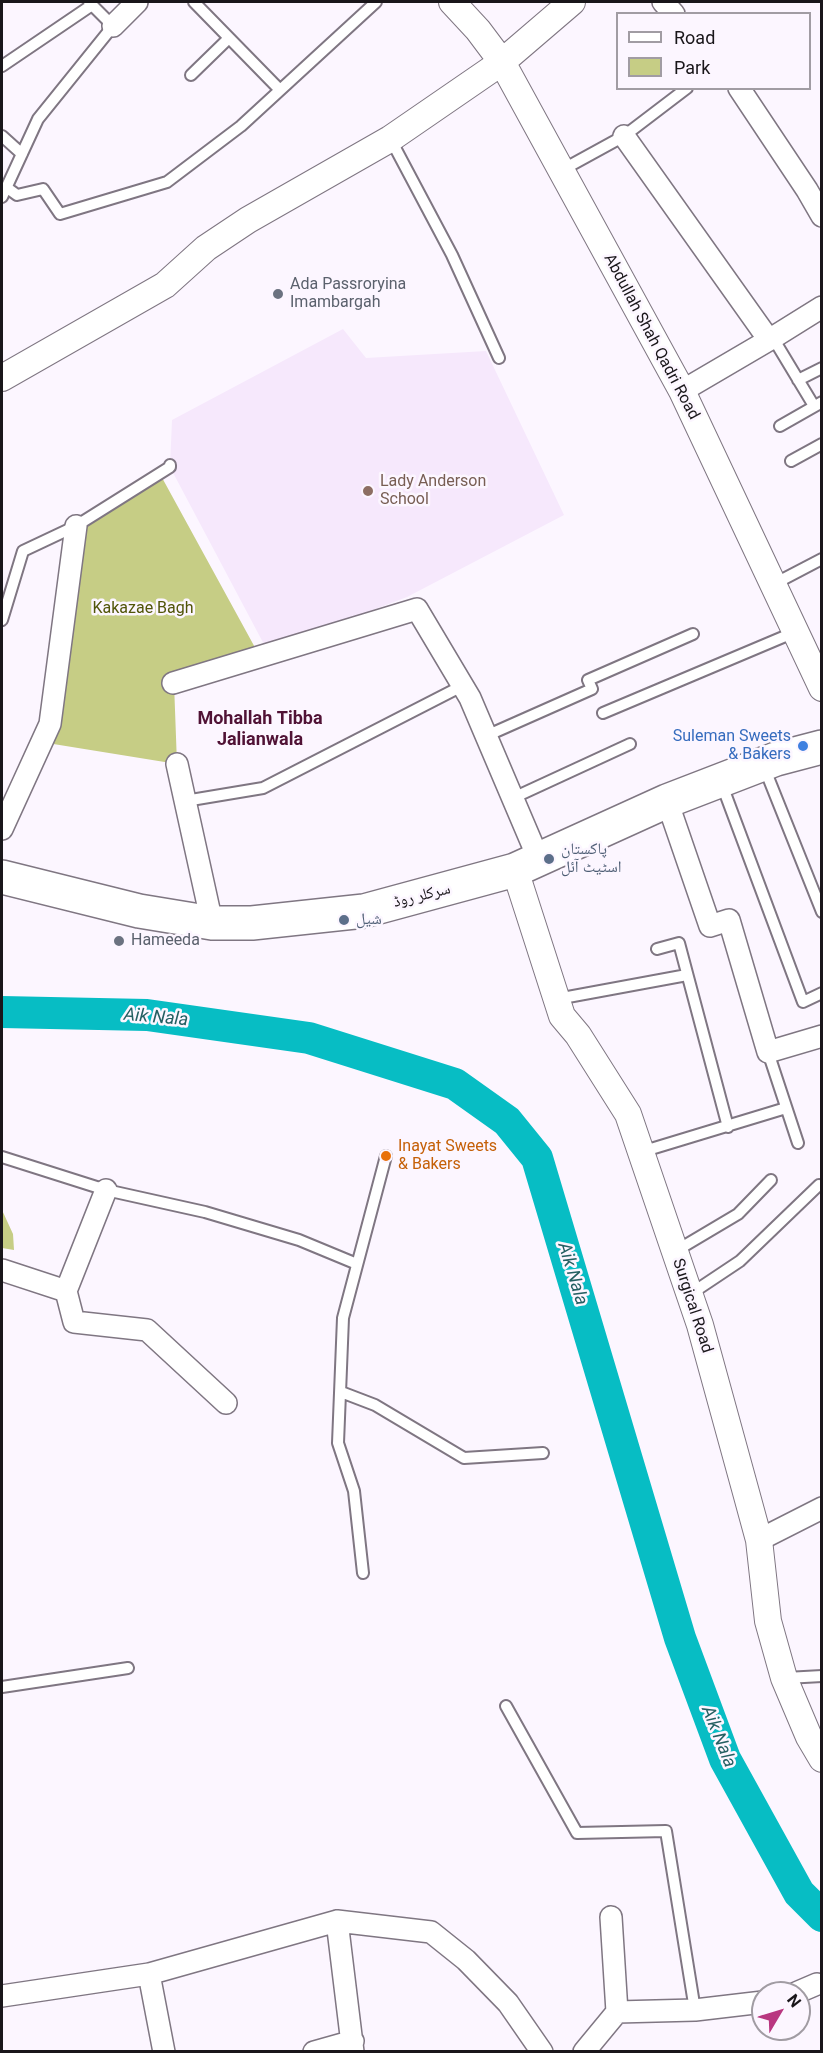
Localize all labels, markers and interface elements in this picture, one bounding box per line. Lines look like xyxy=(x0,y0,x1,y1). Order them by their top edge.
legend xyxy=(616,12,811,90)
text: Road xyxy=(674,27,715,48)
text: Park xyxy=(674,57,710,78)
street label: Abdullah Shah Qadri Road xyxy=(599,251,703,423)
place label: Ada Passroryina Imambargah xyxy=(290,275,406,313)
marker: Ada Passroryina Imambargah xyxy=(271,287,285,301)
place label: Lady Anderson School xyxy=(380,472,486,510)
marker: Lady Anderson School xyxy=(361,484,375,498)
park label: Kakazae Bagh xyxy=(92,599,194,619)
district label: Mohallah Tibba Jalianwala xyxy=(197,708,323,750)
place label: Suleman Sweets & Bakers xyxy=(673,727,791,765)
marker: Suleman Sweets & Bakers xyxy=(796,739,810,753)
place label: پاکستان اسٹیٹ آئل xyxy=(561,840,622,878)
marker: پاکستان اسٹیٹ آئل xyxy=(542,852,556,866)
street label: سرکلر روڈ xyxy=(391,880,453,912)
place label: شیل xyxy=(356,910,382,930)
marker: شیل xyxy=(337,913,351,927)
place label: Hameeda xyxy=(131,931,200,951)
marker: Hameeda xyxy=(112,934,126,948)
water label: Aik Nala xyxy=(123,1004,189,1032)
place label: Inayat Sweets & Bakers xyxy=(398,1137,497,1175)
marker: Inayat Sweets & Bakers xyxy=(379,1149,393,1163)
water label: Aik Nala xyxy=(552,1240,592,1308)
street label: Surgical Road xyxy=(668,1256,716,1356)
water label: Aik Nala xyxy=(696,1703,740,1771)
north arrow xyxy=(751,1981,811,2041)
text: N xyxy=(783,1991,805,2011)

